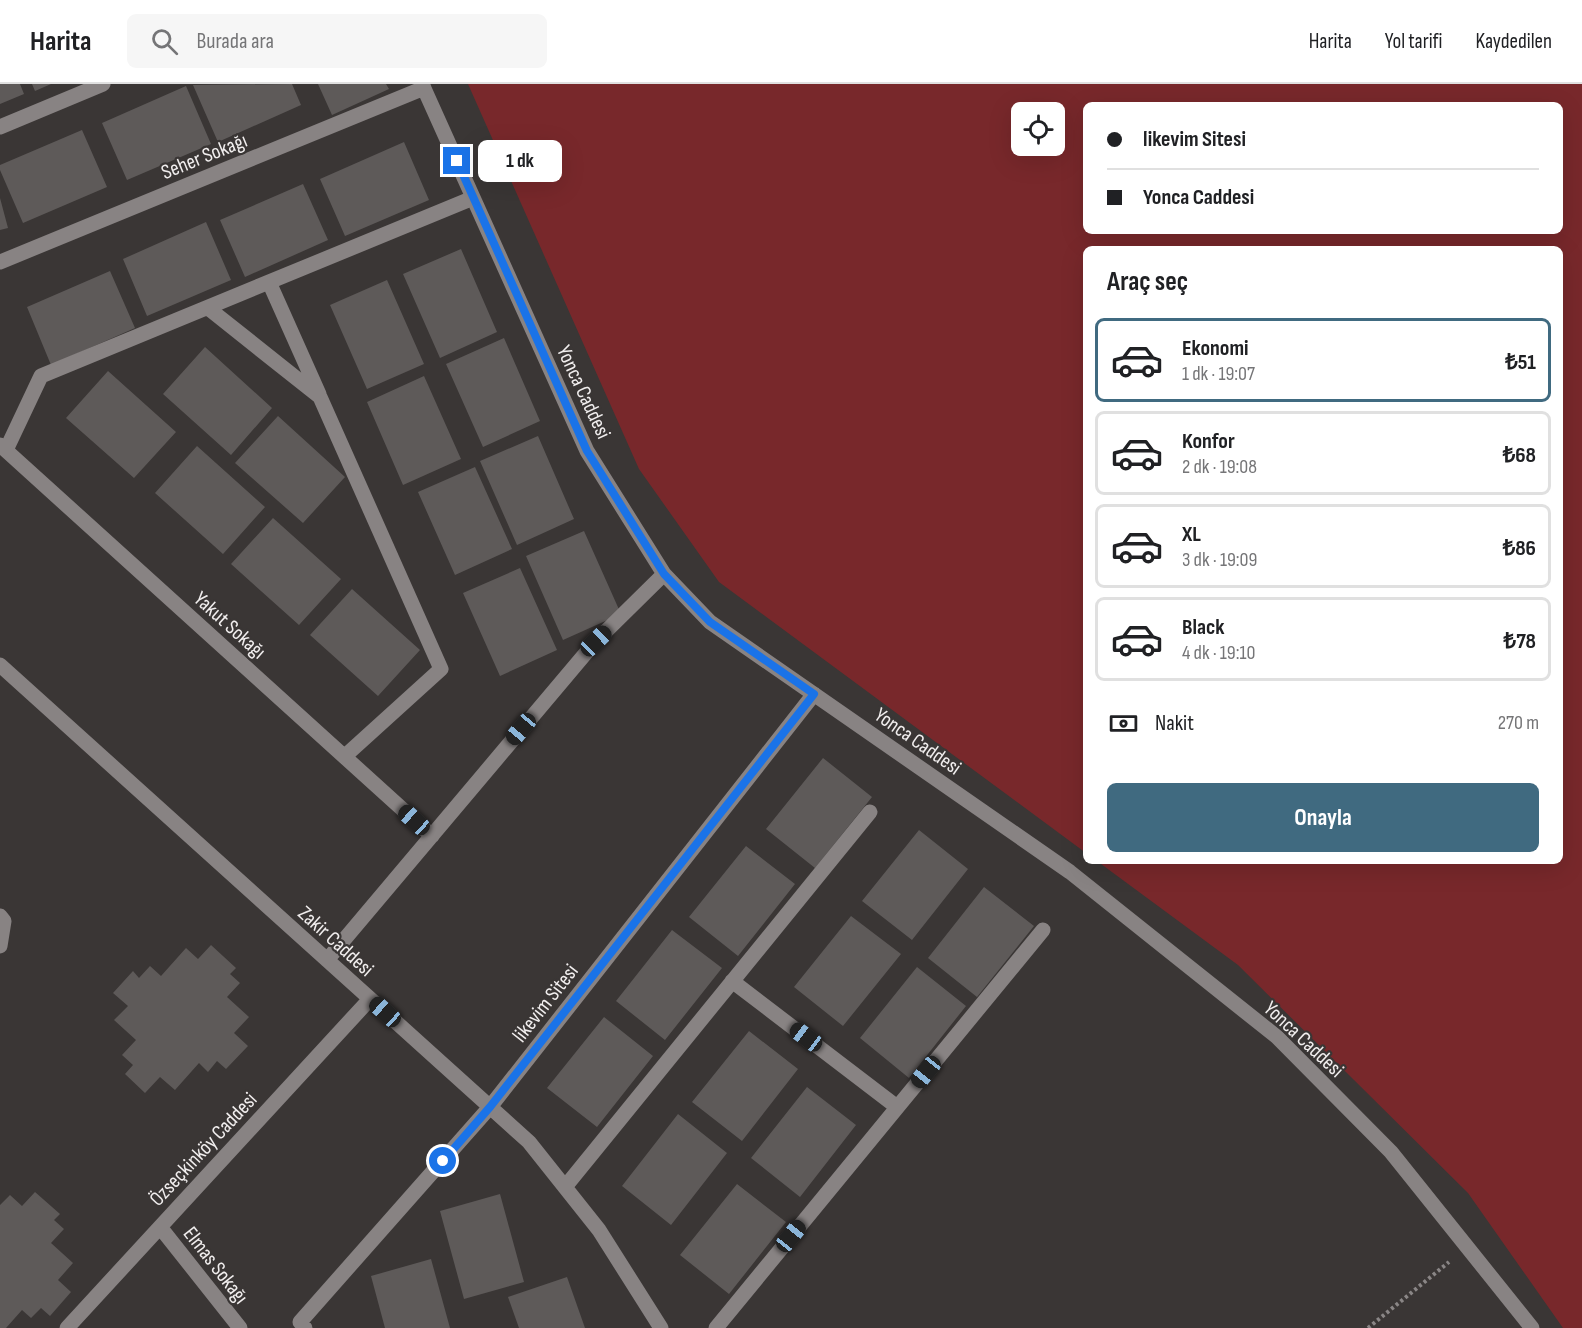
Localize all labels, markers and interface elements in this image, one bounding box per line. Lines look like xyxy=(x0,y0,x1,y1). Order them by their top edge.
search box xyxy=(127,14,547,68)
text: Harita xyxy=(30,25,91,58)
icon: search xyxy=(148,25,181,58)
text: Burada ara xyxy=(196,28,274,55)
text: Harita xyxy=(1309,29,1352,54)
text: Yol tarifi xyxy=(1385,29,1443,54)
text: Kaydedilen xyxy=(1476,29,1552,54)
map controls xyxy=(1011,102,1065,156)
button: locate xyxy=(1011,102,1065,156)
text: likevim Sitesi xyxy=(1143,126,1246,153)
street label: Seher Sokağı xyxy=(158,128,251,185)
callout: 1 dk xyxy=(478,140,562,182)
route end xyxy=(443,147,470,174)
text: 1 dk xyxy=(506,149,534,173)
text: Yonca Caddesi xyxy=(1143,184,1254,211)
text: Araç seç xyxy=(1107,266,1188,298)
icon: car xyxy=(1110,333,1164,387)
text: Ekonomi xyxy=(1182,335,1248,362)
street label: Yonca Caddesi xyxy=(551,341,616,443)
text: ₺51 xyxy=(1505,349,1536,376)
text: 1 dk · 19:07 xyxy=(1182,362,1255,386)
icon: car xyxy=(1110,426,1164,480)
text: Konfor xyxy=(1182,428,1235,455)
text: ₺68 xyxy=(1503,442,1536,469)
text: 2 dk · 19:08 xyxy=(1182,455,1257,479)
icon: car xyxy=(1110,519,1164,573)
text: XL xyxy=(1182,521,1201,548)
text: ₺86 xyxy=(1503,535,1536,562)
text: 3 dk · 19:09 xyxy=(1182,548,1257,572)
street label: Yakut Sokağı xyxy=(188,586,271,664)
icon: car xyxy=(1110,612,1164,666)
text: Black xyxy=(1182,614,1224,641)
car xyxy=(577,622,615,660)
text: ₺78 xyxy=(1504,628,1536,655)
text: 4 dk · 19:10 xyxy=(1182,641,1255,665)
street label: Yonca Caddesi xyxy=(869,702,966,780)
icon: cash xyxy=(1107,707,1140,740)
car xyxy=(503,709,539,749)
text: Nakit xyxy=(1155,710,1194,737)
text: 270 m xyxy=(1498,711,1539,735)
button: Onayla xyxy=(1107,783,1539,852)
car xyxy=(395,801,433,839)
street label: Zakir Caddesi xyxy=(293,901,379,982)
street label: likevim Sitesi xyxy=(507,959,584,1047)
car xyxy=(366,993,404,1031)
street label: Yonca Caddesi xyxy=(1258,996,1349,1083)
car xyxy=(786,1019,826,1055)
car xyxy=(908,1052,944,1092)
street label: Özseçkinköy Caddesi xyxy=(144,1087,262,1211)
route start xyxy=(429,1147,456,1174)
car xyxy=(773,1216,809,1256)
street label: Elmas Sokağı xyxy=(178,1222,254,1309)

